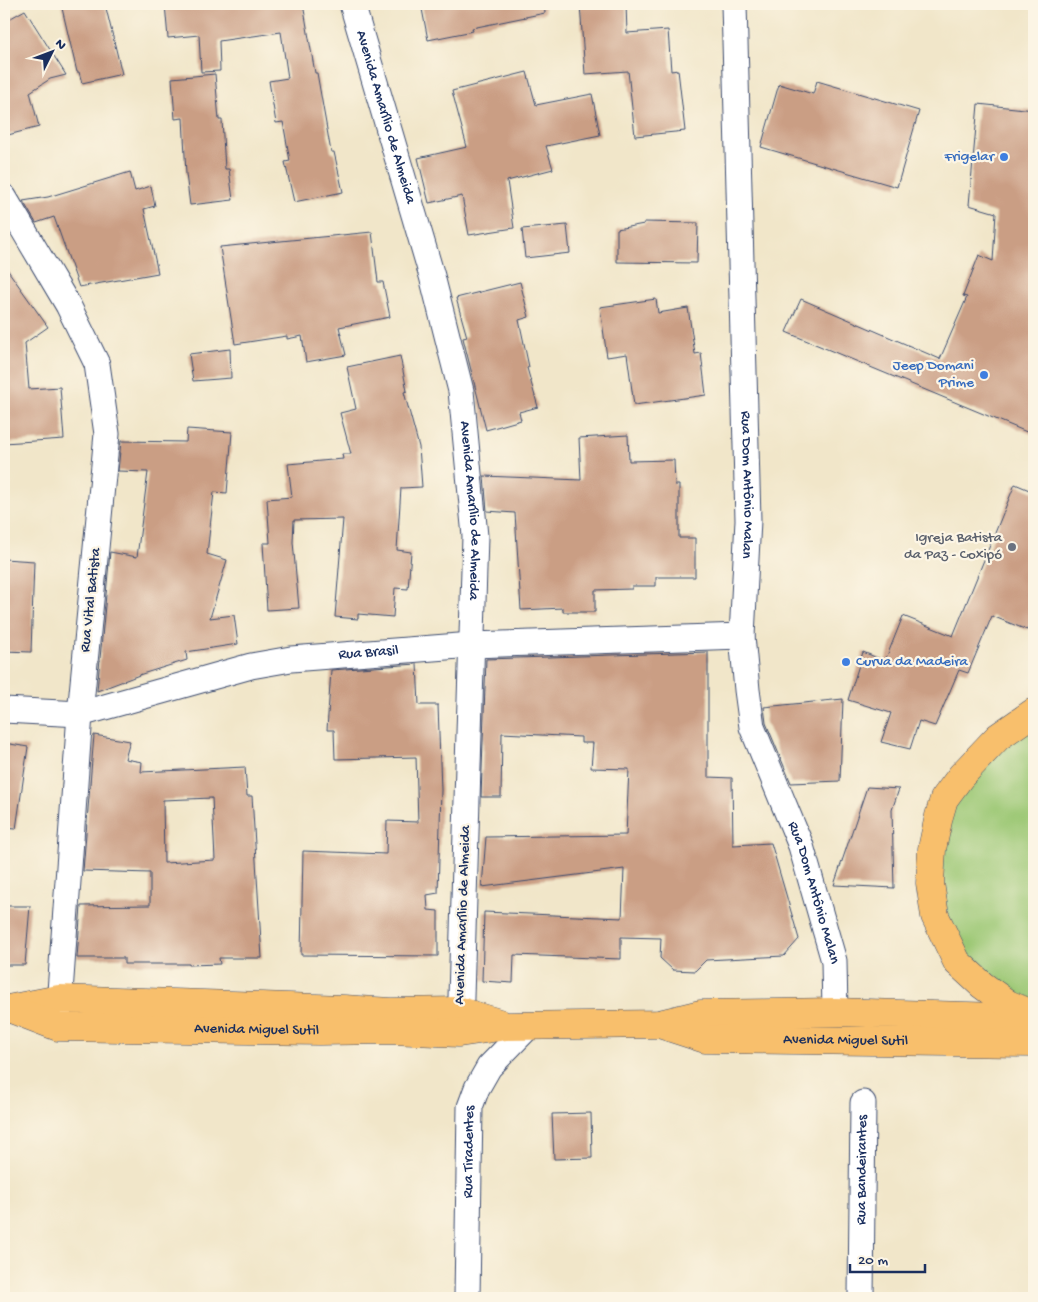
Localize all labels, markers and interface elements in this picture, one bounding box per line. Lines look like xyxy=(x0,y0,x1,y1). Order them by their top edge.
north arrow xyxy=(28,28,78,78)
street label: Avenida Amarílio de Almeida xyxy=(351,28,419,207)
text: N xyxy=(50,36,69,54)
place label: Frigelar xyxy=(944,148,996,166)
marker: Frigelar xyxy=(998,151,1010,163)
place label: Jeep Domani Prime xyxy=(893,357,974,392)
marker: Jeep Domani Prime xyxy=(978,369,990,381)
street label: Rua Dom Antônio Malan xyxy=(736,411,757,559)
street label: Avenida Amarílio de Almeida xyxy=(455,420,484,601)
place label: Igreja Batista da Paz - Coxipó xyxy=(904,529,1003,564)
marker: Igreja Batista da Paz - Coxipó xyxy=(1006,541,1018,553)
street label: Rua Vital Batista xyxy=(77,546,106,653)
street label: Rua Brasil xyxy=(338,642,399,664)
place label: Curva da Madeira xyxy=(856,653,968,671)
marker: Curva da Madeira xyxy=(840,656,852,668)
street label: Rua Dom Antônio Malan xyxy=(783,819,843,966)
street label: Avenida Amarílio de Almeida xyxy=(451,824,475,1005)
street label: Avenida Miguel Sutil xyxy=(194,1020,319,1040)
street label: Avenida Miguel Sutil xyxy=(783,1031,908,1050)
street label: Rua Tiradentes xyxy=(460,1105,479,1198)
street label: Rua Bandeirantes xyxy=(853,1114,872,1225)
scale bar xyxy=(850,1242,926,1274)
text: 20 m xyxy=(858,1252,888,1270)

